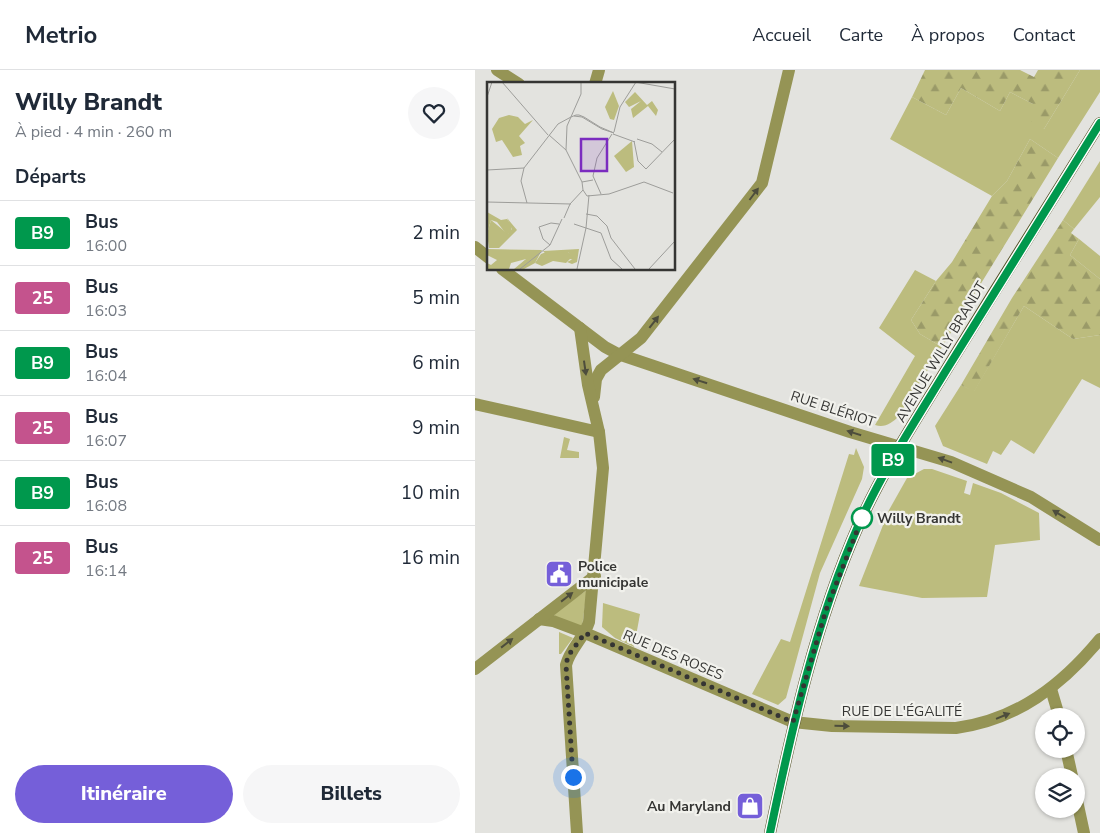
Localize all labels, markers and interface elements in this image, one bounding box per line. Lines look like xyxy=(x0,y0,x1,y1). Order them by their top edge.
text: Metrio xyxy=(25,19,97,51)
text: Accueil xyxy=(752,23,811,47)
text: Carte xyxy=(839,23,883,47)
text: À propos xyxy=(911,23,985,47)
text: Contact xyxy=(1013,23,1075,47)
inset map xyxy=(487,82,675,270)
text: Willy Brandt xyxy=(15,86,162,118)
button: heart xyxy=(408,87,460,139)
text: À pied · 4 min · 260 m xyxy=(15,121,172,143)
text: Départs xyxy=(15,164,86,190)
one-way arrow xyxy=(748,188,759,201)
text: Bus xyxy=(85,209,118,235)
text: 2 min xyxy=(412,220,460,246)
text: B9 xyxy=(31,221,54,245)
text: 16:00 xyxy=(85,235,127,257)
text: Bus xyxy=(85,274,118,300)
street label: AVENUE WILLY BRANDT xyxy=(891,277,991,426)
text: 5 min xyxy=(412,285,460,311)
text: 25 xyxy=(32,286,53,310)
text: 16:03 xyxy=(85,300,127,322)
one-way arrow xyxy=(648,316,659,329)
text: Bus xyxy=(85,339,118,365)
text: 6 min xyxy=(412,350,460,376)
text: B9 xyxy=(31,351,54,375)
one-way arrow xyxy=(582,360,590,376)
text: 16:04 xyxy=(85,365,127,387)
one-way arrow xyxy=(692,377,707,385)
street label: RUE BLÉRIOT xyxy=(788,386,878,432)
text: Bus xyxy=(85,404,118,430)
text: 9 min xyxy=(412,415,460,441)
text: 25 xyxy=(32,416,53,440)
one-way arrow xyxy=(846,428,861,436)
text: 16:07 xyxy=(85,430,127,452)
line badge: B9 xyxy=(871,444,915,476)
text: B9 xyxy=(881,448,905,472)
one-way arrow xyxy=(937,456,952,464)
text: Bus xyxy=(85,469,118,495)
text: 10 min xyxy=(401,480,460,506)
text: B9 xyxy=(31,481,54,505)
text: 16:08 xyxy=(85,495,127,517)
marker: Willy Brandt xyxy=(851,507,873,529)
place label: Willy Brandt xyxy=(877,509,961,528)
one-way arrow xyxy=(1053,509,1066,518)
text: Bus xyxy=(85,534,118,560)
text: 16 min xyxy=(401,545,460,571)
text: 25 xyxy=(32,546,53,570)
place label: Police municipale xyxy=(578,557,649,592)
public building icon: Police municipale xyxy=(544,559,574,589)
text: 16:14 xyxy=(85,560,127,582)
one-way arrow xyxy=(560,592,573,603)
street label: RUE DES ROSES xyxy=(620,625,726,685)
one-way arrow xyxy=(500,638,513,649)
street label: RUE DE L'ÉGALITÉ xyxy=(842,702,962,721)
map controls xyxy=(1035,708,1085,818)
button: locate xyxy=(1035,708,1085,758)
one-way arrow xyxy=(996,712,1011,720)
one-way arrow xyxy=(834,722,850,730)
button: Itinéraire xyxy=(15,765,233,823)
button: Billets xyxy=(243,765,460,823)
your location xyxy=(561,765,586,790)
button: layers xyxy=(1035,768,1085,818)
shop icon: Au Maryland xyxy=(735,791,765,821)
place label: Au Maryland xyxy=(647,797,731,816)

